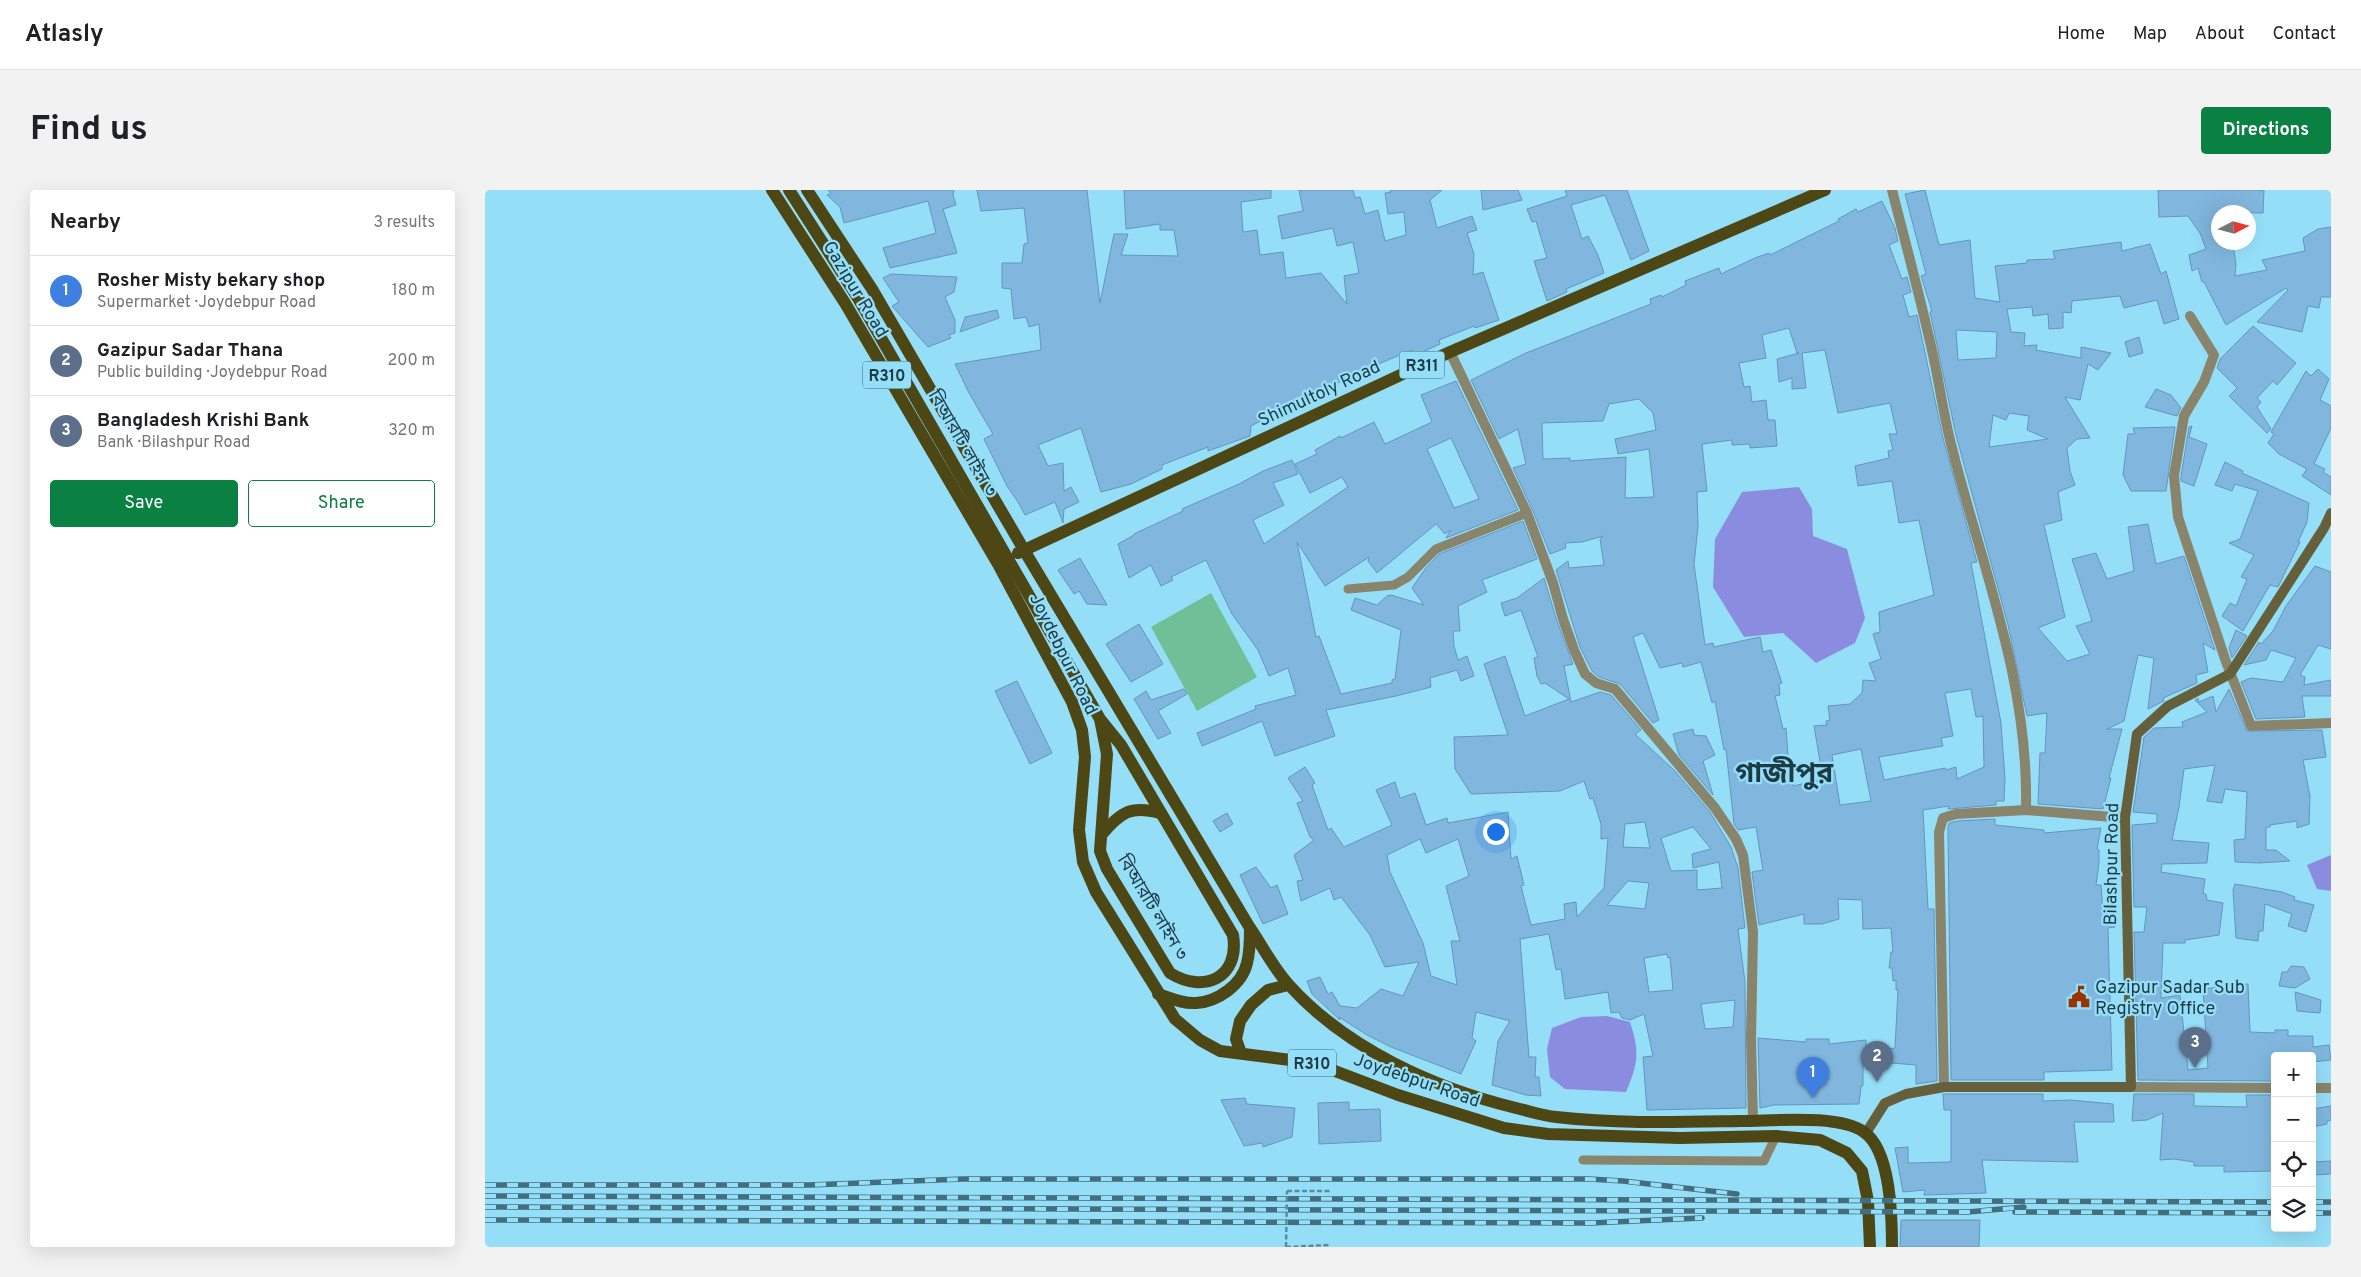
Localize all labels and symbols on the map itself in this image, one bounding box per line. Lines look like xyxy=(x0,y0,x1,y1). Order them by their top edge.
north arrow xyxy=(2211,205,2256,250)
street label: Gazipur Road xyxy=(817,237,893,342)
road number: R311 xyxy=(1399,352,1445,378)
street label: Shimultoly Road xyxy=(1255,356,1384,433)
road number: R310 xyxy=(863,362,911,388)
street label: বিআরটি লাইন ৩ xyxy=(921,385,1002,501)
street label: Joydebpur Road xyxy=(1023,590,1102,719)
district label: গাজীপুর xyxy=(1735,756,1834,793)
street label: Bilashpur Road xyxy=(2100,802,2125,926)
your location xyxy=(1483,819,1509,845)
street label: বিআরটি লাইন ৩ xyxy=(1111,850,1192,965)
place label: Gazipur Sadar Sub Registry Office xyxy=(2095,977,2245,1021)
public building icon: Gazipur Sadar Sub Registry Office xyxy=(2066,984,2092,1010)
pin: 3 xyxy=(2179,1027,2211,1068)
pin: 2 xyxy=(1861,1041,1893,1082)
street label: Joydebpur Road xyxy=(1350,1049,1483,1114)
road number: R310 xyxy=(1288,1050,1336,1076)
pin: 1 xyxy=(1797,1057,1829,1098)

